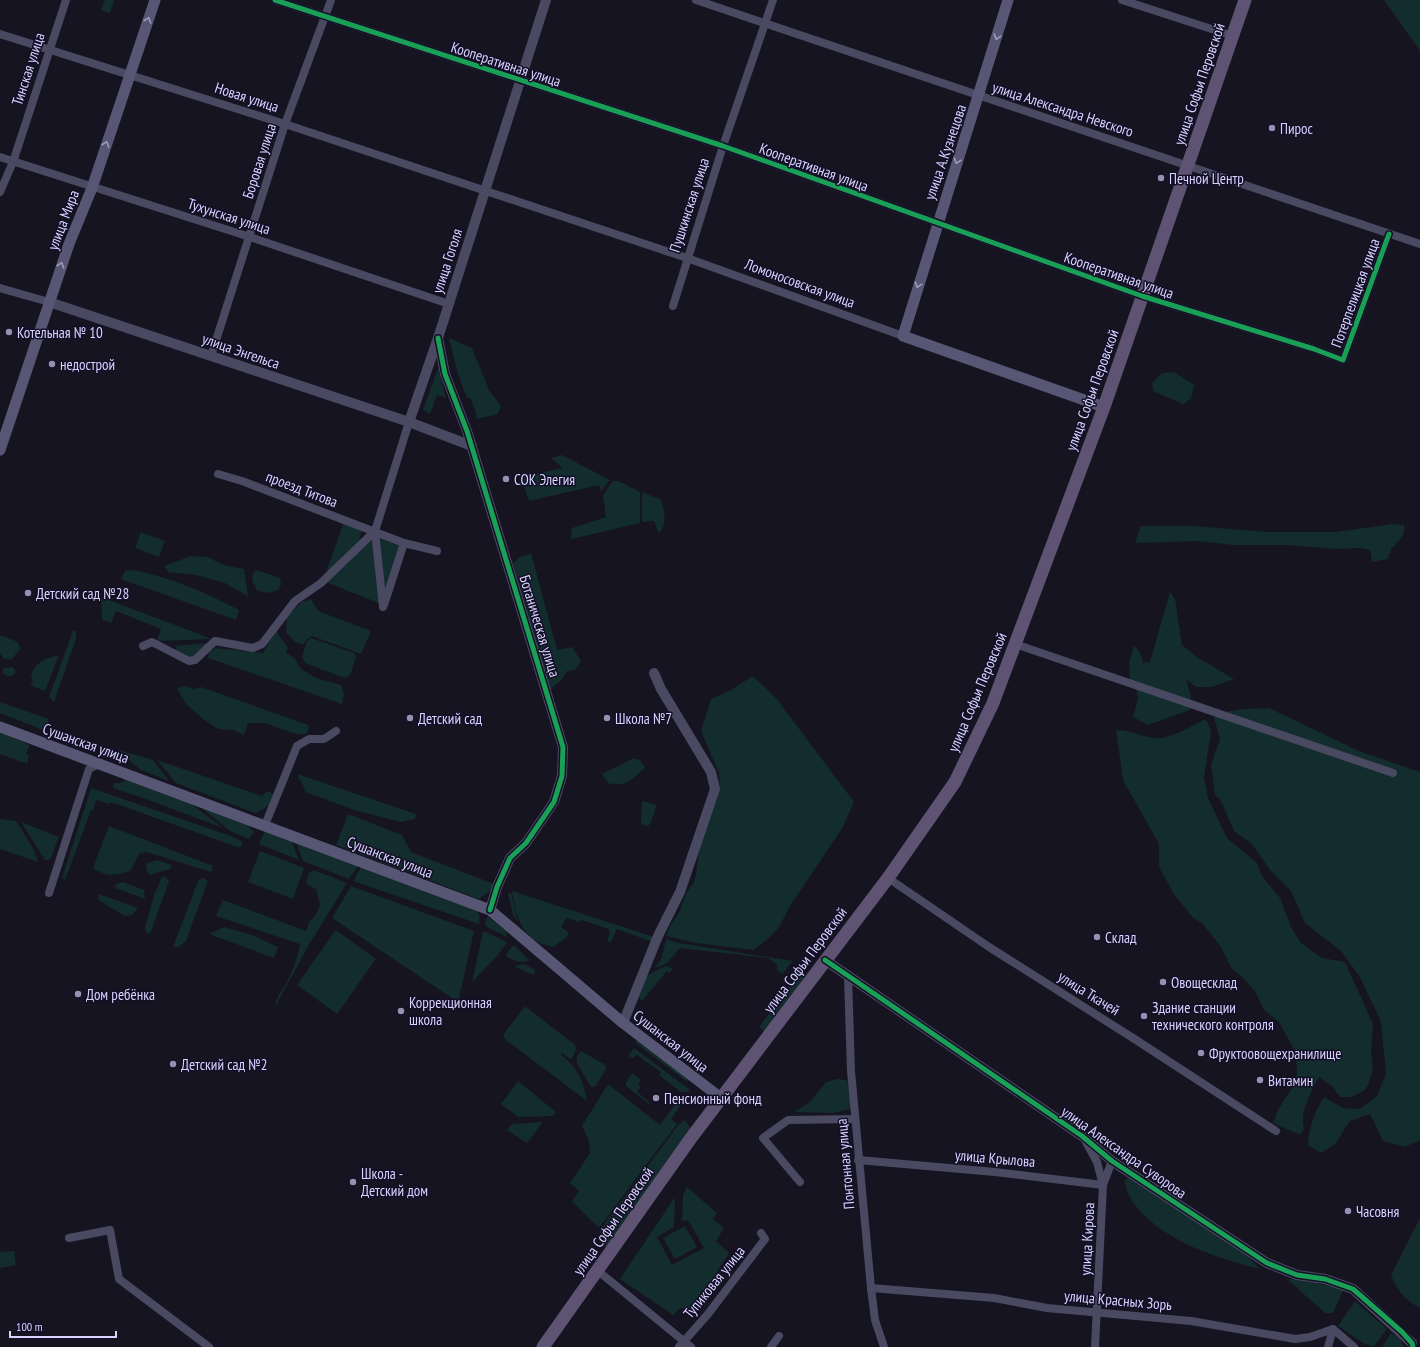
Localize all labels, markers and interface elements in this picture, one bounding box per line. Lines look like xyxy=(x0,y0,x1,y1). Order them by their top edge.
one-way arrow xyxy=(143,17,152,24)
street label: улица Софьи Перовской xyxy=(1169,20,1229,148)
street label: Тинская улица xyxy=(7,30,49,108)
one-way arrow xyxy=(993,34,1002,41)
street label: Кооперативная улица xyxy=(449,37,563,91)
street label: улица Александра Невского xyxy=(990,77,1136,141)
street label: Новая улица xyxy=(213,78,281,116)
street label: улица А.Кузнецова xyxy=(920,102,970,202)
place label: Пирос xyxy=(1280,119,1313,138)
street label: Боровая улица xyxy=(238,121,280,201)
marker: Пирос xyxy=(1267,123,1277,133)
street label: Кооперативная улица xyxy=(757,139,871,195)
one-way arrow xyxy=(102,140,110,147)
street label: Пушкинская улица xyxy=(665,155,713,255)
one-way arrow xyxy=(954,157,962,164)
place label: Печной Центр xyxy=(1169,169,1244,188)
marker: Печной Центр xyxy=(1156,173,1166,183)
street label: улица Мира xyxy=(43,187,83,253)
street label: Тухунская улица xyxy=(185,194,273,238)
street label: улица Гоголя xyxy=(428,226,466,296)
street label: Потерпелицкая улица xyxy=(1326,236,1384,350)
street label: Кооперативная улица xyxy=(1062,247,1176,303)
street label: Ломоносовская улица xyxy=(741,254,858,312)
one-way arrow xyxy=(57,262,65,269)
one-way arrow xyxy=(914,281,923,288)
place label: Котельная № 10 xyxy=(17,323,103,342)
marker: Котельная № 10 xyxy=(4,327,14,337)
street label: улица Софьи Перовской xyxy=(1061,327,1123,453)
street label: улица Энгельса xyxy=(200,329,282,373)
place label: недострой xyxy=(60,355,115,374)
marker: недострой xyxy=(47,359,57,369)
street label: проезд Титова xyxy=(263,467,341,511)
place label: СОК Элегия xyxy=(514,470,575,489)
marker: СОК Элегия xyxy=(501,474,511,484)
street label: Ботаническая улица xyxy=(515,573,565,679)
place label: Детский сад №28 xyxy=(36,584,129,603)
marker: Детский сад №28 xyxy=(23,588,33,598)
street label: улица Софьи Перовской xyxy=(943,629,1011,755)
place label: Детский сад xyxy=(418,709,483,728)
place label: Школа №7 xyxy=(615,709,672,728)
marker: Детский сад xyxy=(405,713,415,723)
marker: Школа №7 xyxy=(602,713,612,723)
street label: Сушанская улица xyxy=(40,719,132,767)
street label: Сушанская улица xyxy=(344,832,436,882)
street label: улица Софьи Перовской xyxy=(759,903,851,1017)
place label: Склад xyxy=(1105,928,1137,947)
marker: Склад xyxy=(1092,932,1102,942)
street label: улица Ткачей xyxy=(1055,967,1123,1019)
place label: Овощесклад xyxy=(1171,973,1237,992)
marker: Овощесклад xyxy=(1158,977,1168,987)
place label: Дом ребёнка xyxy=(86,985,155,1004)
marker: Дом ребёнка xyxy=(73,989,83,999)
place label: Коррекционная школа xyxy=(409,993,492,1029)
place label: Здание станции технического контроля xyxy=(1152,998,1274,1034)
marker: Коррекционная школа xyxy=(396,1006,406,1016)
street label: Сушанская улица xyxy=(629,1006,713,1076)
marker: Здание станции технического контроля xyxy=(1139,1011,1149,1021)
place label: Фруктоовощехранилище xyxy=(1209,1044,1341,1063)
marker: Фруктоовощехранилище xyxy=(1196,1048,1206,1058)
place label: Детский сад №2 xyxy=(181,1055,267,1074)
marker: Детский сад №2 xyxy=(168,1059,178,1069)
place label: Витамин xyxy=(1268,1071,1313,1090)
marker: Витамин xyxy=(1255,1075,1265,1085)
place label: Пенсионный фонд xyxy=(664,1089,762,1108)
marker: Пенсионный фонд xyxy=(651,1093,661,1103)
street label: улица Александра Суворова xyxy=(1058,1102,1190,1202)
street label: Понтонная улица xyxy=(832,1118,858,1210)
street label: улица Крылова xyxy=(954,1145,1036,1171)
street label: улица Софьи Перовской xyxy=(569,1163,657,1279)
place label: Школа - Детский дом xyxy=(361,1164,428,1200)
marker: Школа - Детский дом xyxy=(348,1177,358,1187)
street label: улица Кирова xyxy=(1076,1202,1098,1276)
place label: Часовня xyxy=(1356,1202,1399,1221)
marker: Часовня xyxy=(1343,1206,1353,1216)
street label: Тупиковая улица xyxy=(679,1242,749,1322)
street label: улица Красных Зорь xyxy=(1063,1286,1173,1314)
scale bar xyxy=(10,1313,116,1339)
text: 100 m xyxy=(16,1319,43,1334)

